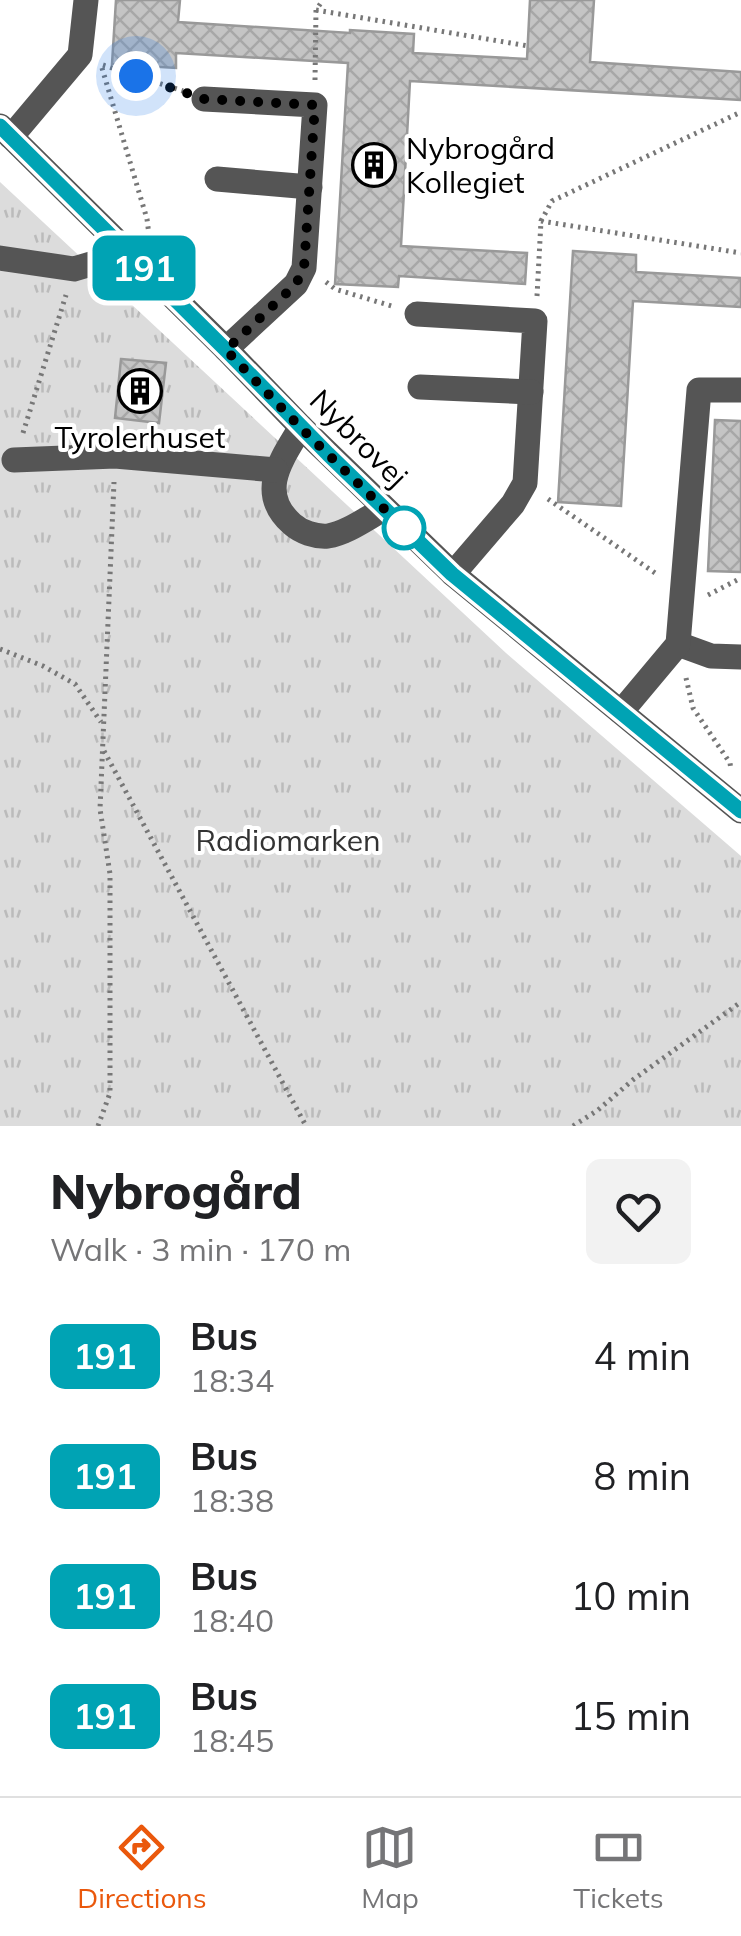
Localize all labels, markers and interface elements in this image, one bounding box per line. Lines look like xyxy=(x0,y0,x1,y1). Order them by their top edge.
your location xyxy=(111,51,161,101)
place label: Nybrogård Kollegiet xyxy=(406,129,555,201)
building icon: Nybrogård Kollegiet xyxy=(351,142,397,188)
line badge: 191 xyxy=(86,236,202,300)
text: 191 xyxy=(112,246,176,290)
building icon: Tyrolerhuset xyxy=(117,368,163,414)
street label: Nybrovej xyxy=(302,381,416,495)
place label: Tyrolerhuset xyxy=(55,418,225,456)
unlabelled marker xyxy=(383,507,425,549)
park label: Radiomarken xyxy=(195,821,381,859)
button: heart xyxy=(586,1159,691,1264)
text: Nybrogård xyxy=(50,1161,302,1221)
text: Walk · 3 min · 170 m xyxy=(50,1229,351,1269)
text: Bus xyxy=(190,1312,258,1360)
text: 4 min xyxy=(594,1332,691,1380)
text: 191 xyxy=(73,1334,137,1378)
text: 18:34 xyxy=(190,1360,274,1400)
text: Bus xyxy=(190,1432,258,1480)
text: 8 min xyxy=(594,1452,691,1500)
text: 191 xyxy=(73,1454,137,1498)
text: 18:38 xyxy=(190,1480,274,1520)
text: Bus xyxy=(190,1552,258,1600)
text: 10 min xyxy=(571,1572,691,1620)
text: 191 xyxy=(73,1574,137,1618)
text: 18:40 xyxy=(190,1600,274,1640)
text: Bus xyxy=(190,1672,258,1720)
text: 15 min xyxy=(571,1692,691,1740)
text: 191 xyxy=(73,1694,137,1738)
text: 18:45 xyxy=(190,1720,274,1760)
tab: Directions xyxy=(77,1820,207,1915)
tab: Map xyxy=(361,1820,419,1915)
tab: Tickets xyxy=(573,1820,664,1915)

